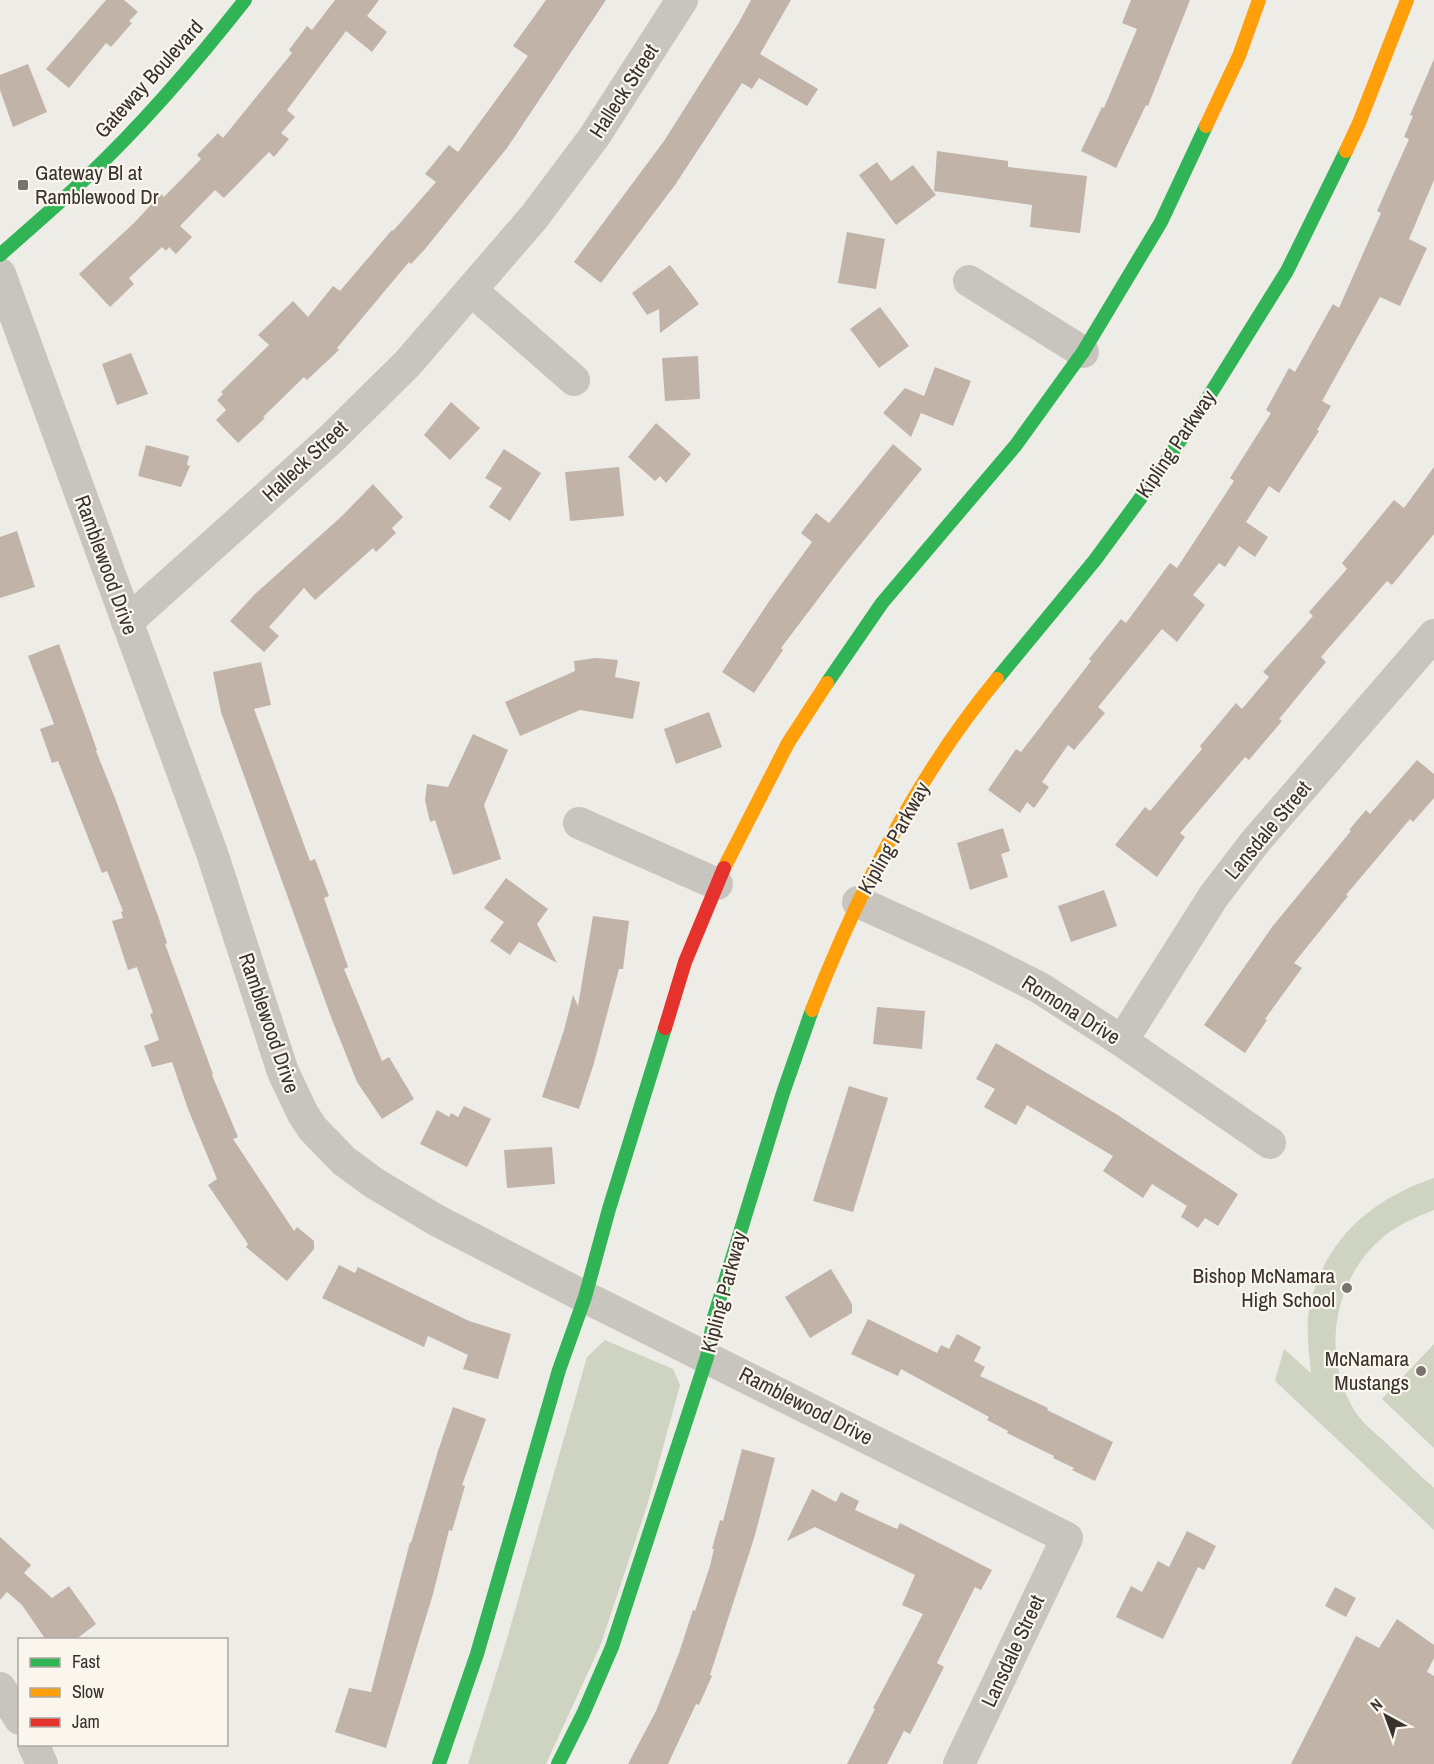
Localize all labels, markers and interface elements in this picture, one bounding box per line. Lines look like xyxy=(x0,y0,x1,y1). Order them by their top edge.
street label: Gateway Boulevard xyxy=(88,13,210,144)
street label: Halleck Street xyxy=(582,38,665,144)
place label: Gateway Bl at Ramblewood Dr xyxy=(35,158,159,211)
marker: Gateway Bl at Ramblewood Dr xyxy=(16,178,30,192)
street label: Kipling Parkway xyxy=(1129,384,1223,503)
street label: Halleck Street xyxy=(256,413,354,508)
street label: Ramblewood Drive xyxy=(68,491,145,639)
street label: Lansdale Street xyxy=(1218,774,1318,885)
street label: Kipling Parkway xyxy=(851,776,937,899)
street label: Ramblewood Drive xyxy=(232,949,307,1097)
street label: Romona Drive xyxy=(1017,968,1126,1051)
street label: Kipling Parkway xyxy=(693,1228,754,1356)
place label: Bishop McNamara High School xyxy=(1192,1261,1335,1314)
marker: Bishop McNamara High School xyxy=(1340,1281,1354,1295)
place label: McNamara Mustangs xyxy=(1325,1344,1409,1397)
street label: Ramblewood Drive xyxy=(734,1359,878,1452)
marker: McNamara Mustangs xyxy=(1414,1364,1428,1378)
street label: Lansdale Street xyxy=(974,1590,1051,1712)
legend xyxy=(18,1638,228,1746)
text: Fast xyxy=(72,1649,100,1674)
text: Slow xyxy=(72,1679,104,1704)
north arrow xyxy=(1356,1686,1416,1746)
text: N xyxy=(1365,1693,1387,1716)
text: Jam xyxy=(72,1709,100,1734)

